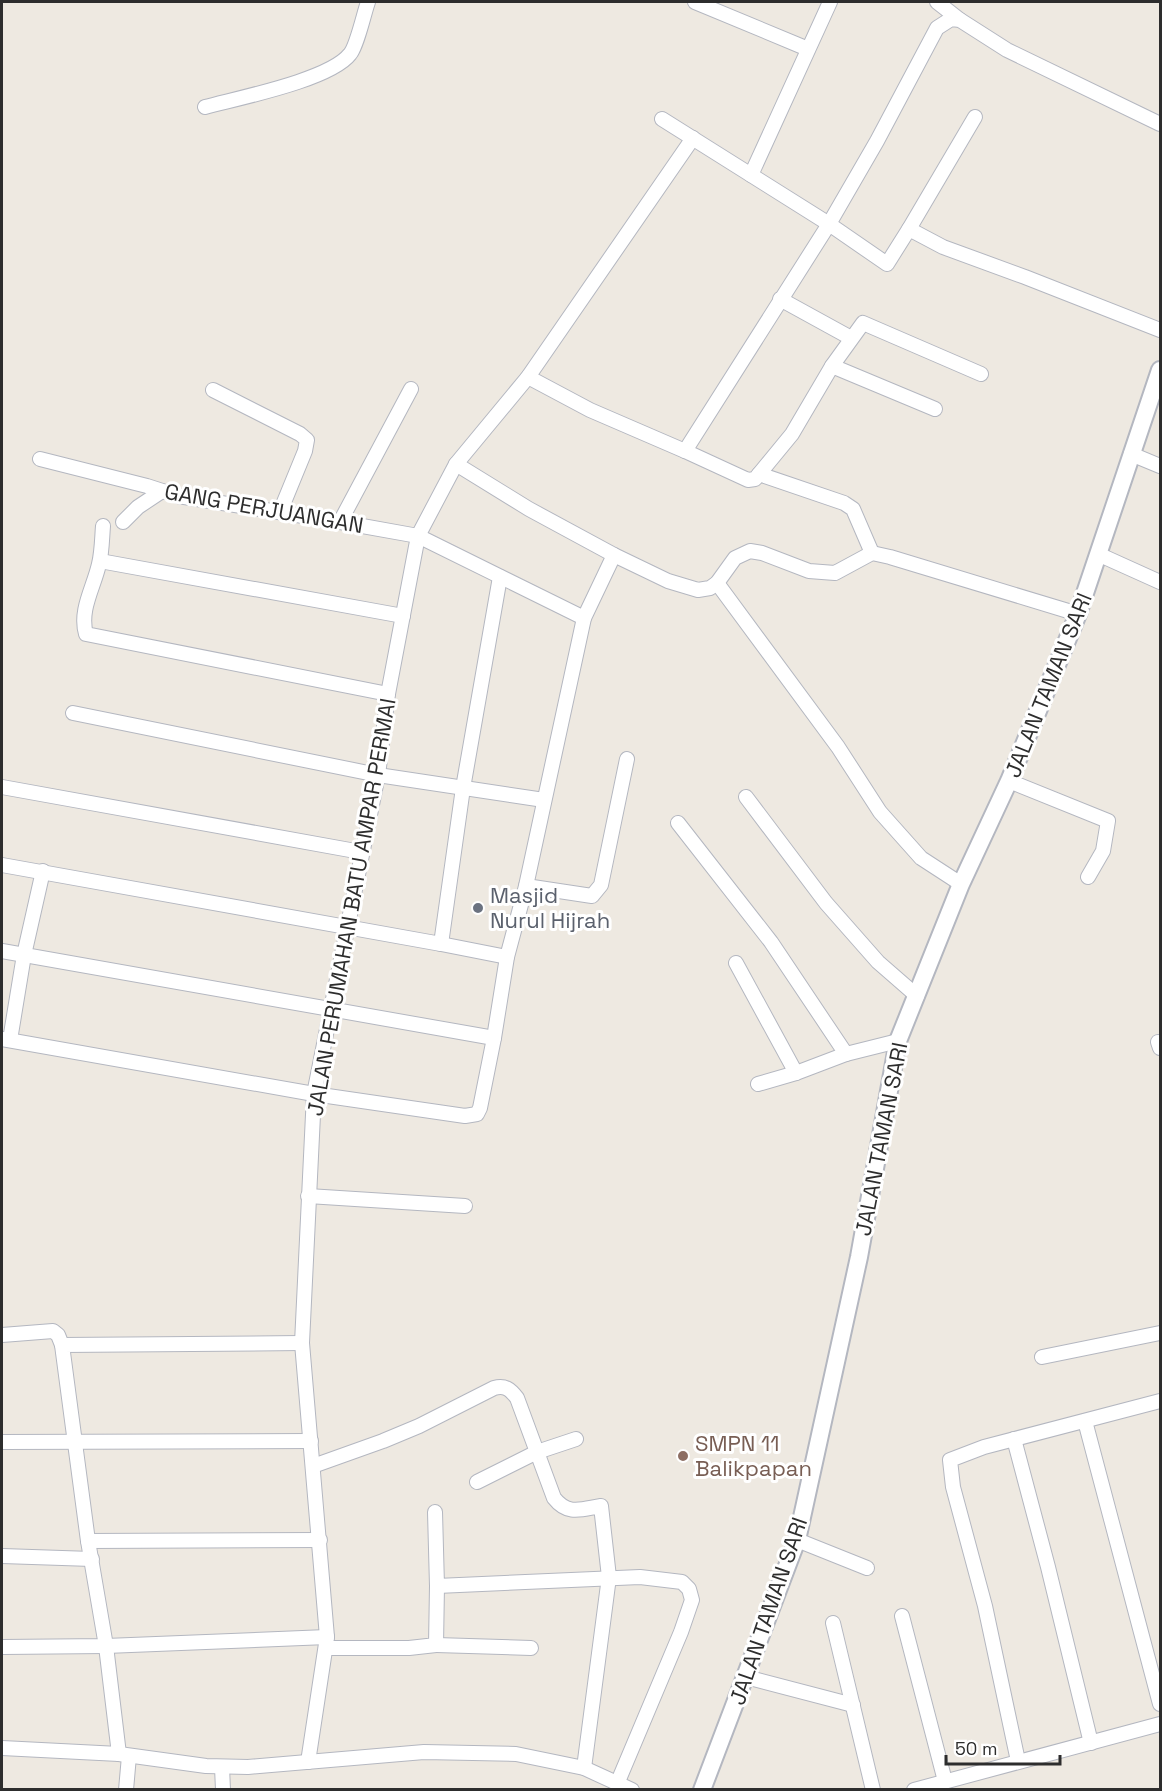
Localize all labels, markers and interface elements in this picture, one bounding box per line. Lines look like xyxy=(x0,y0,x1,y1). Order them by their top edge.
street label: GANG PERJUANGAN xyxy=(162,477,366,539)
street label: JALAN TAMAN SARI xyxy=(998,589,1098,781)
street label: JALAN PERUMAHAN BATU AMPAR PERMAI xyxy=(300,696,402,1118)
place label: Masjid Nurul Hijrah xyxy=(490,881,610,934)
marker: Masjid Nurul Hijrah xyxy=(471,901,485,915)
street label: JALAN TAMAN SARI xyxy=(848,1040,914,1238)
place label: SMPN 11 Balikpapan xyxy=(695,1429,812,1482)
marker: SMPN 11 Balikpapan xyxy=(676,1449,690,1463)
street label: JALAN TAMAN SARI xyxy=(723,1513,813,1709)
scale bar xyxy=(946,1728,1060,1766)
text: 50 m xyxy=(955,1737,997,1760)

